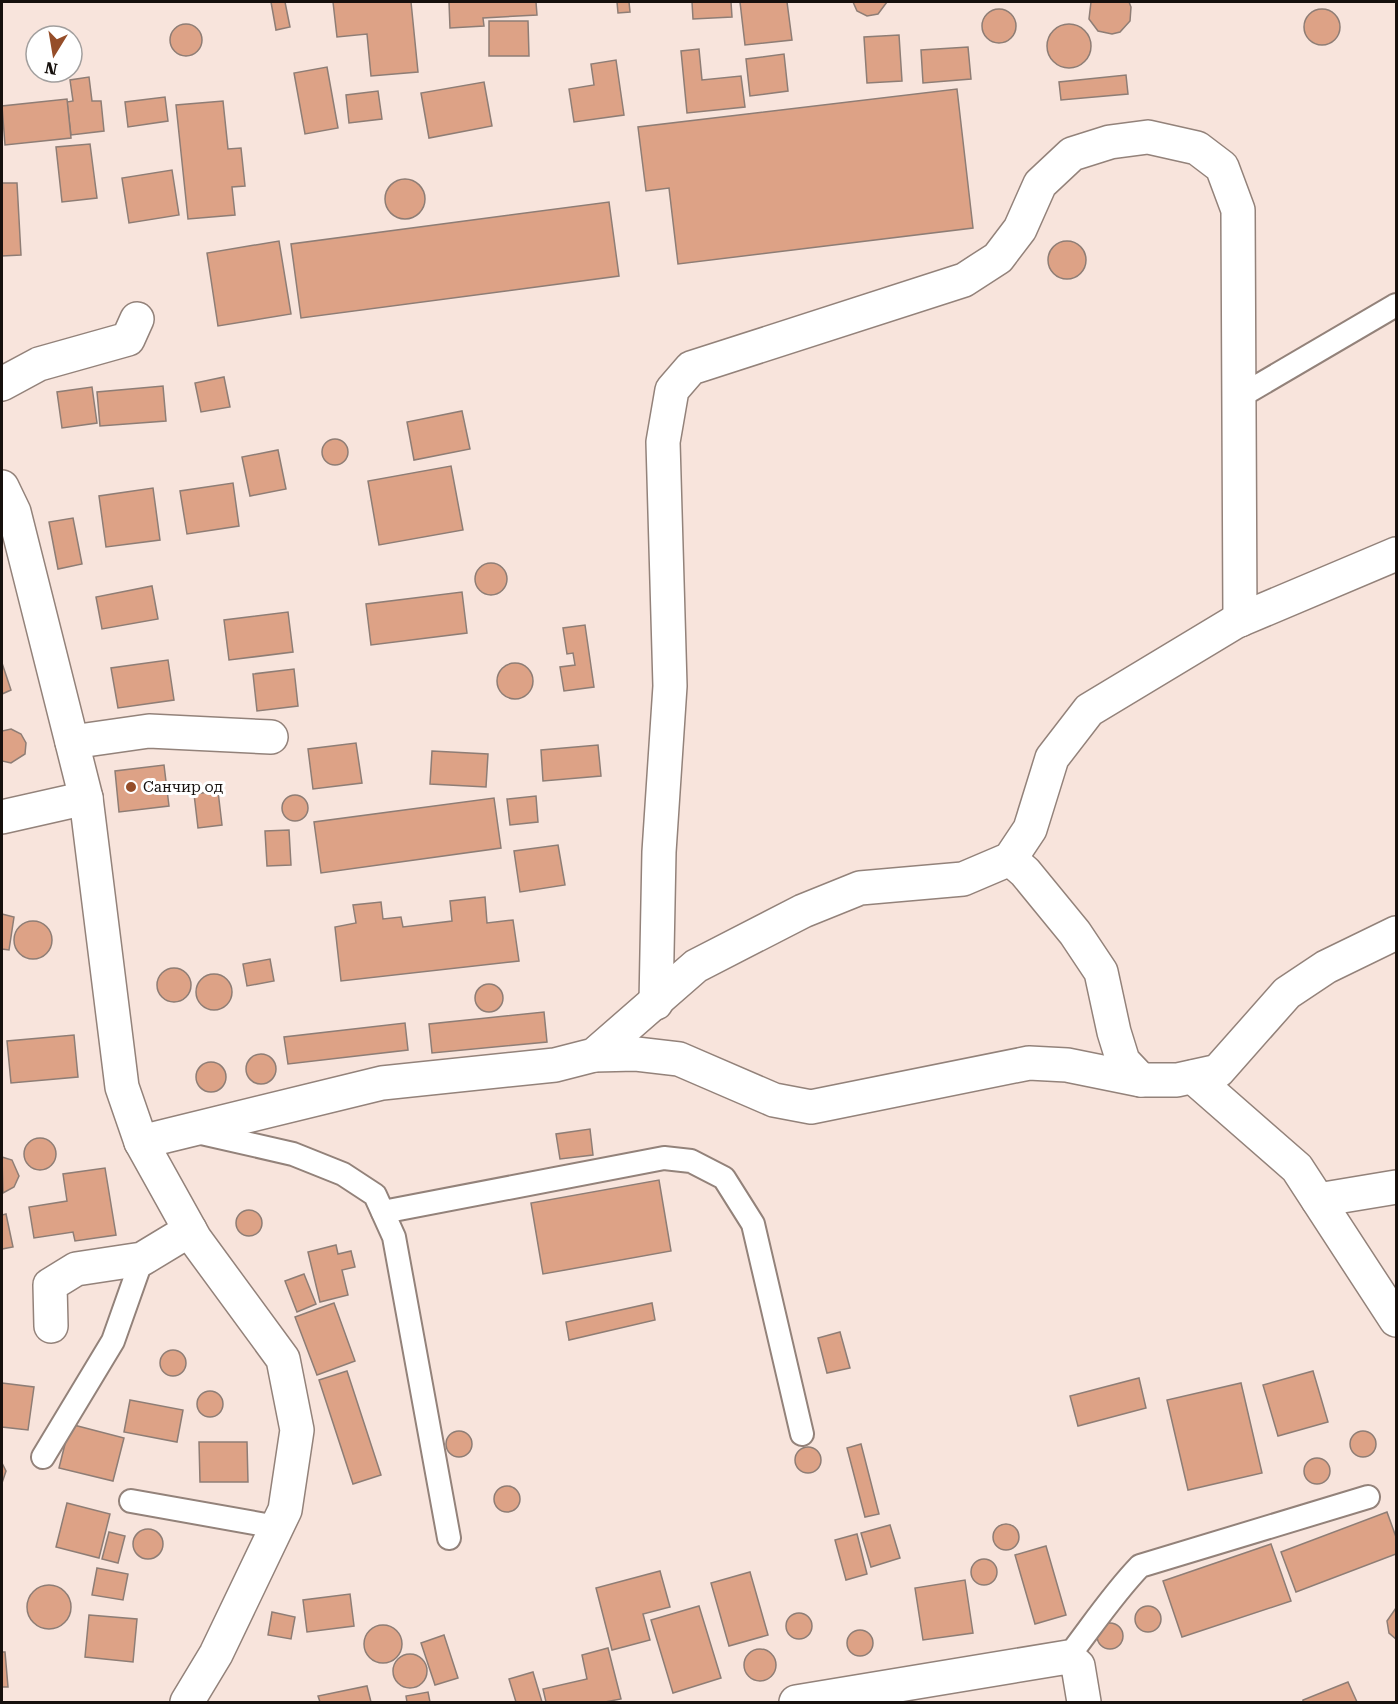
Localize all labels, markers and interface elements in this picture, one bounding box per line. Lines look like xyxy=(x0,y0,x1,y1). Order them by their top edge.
north arrow xyxy=(24,24,84,84)
text: N xyxy=(43,58,59,79)
place label: Санчир од xyxy=(143,778,224,796)
marker: Санчир од xyxy=(124,780,138,794)

